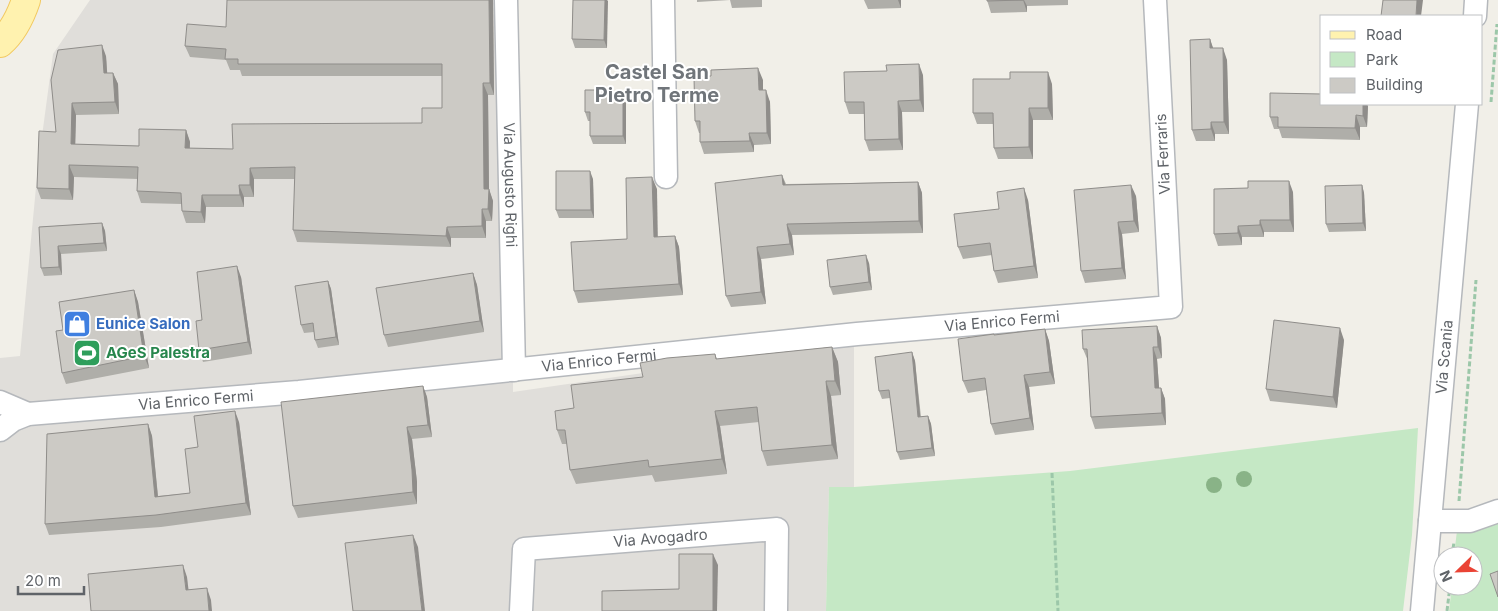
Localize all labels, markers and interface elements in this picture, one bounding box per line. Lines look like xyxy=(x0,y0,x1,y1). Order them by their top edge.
legend xyxy=(1320,15,1483,105)
text: Road xyxy=(1366,25,1402,44)
text: Park xyxy=(1366,50,1399,69)
district label: Castel San Pietro Terme xyxy=(595,60,719,107)
text: Building xyxy=(1366,75,1423,94)
street label: Via Ferraris xyxy=(1151,113,1174,195)
street label: Via Augusto Righi xyxy=(500,122,521,248)
street label: Via Enrico Fermi xyxy=(944,307,1060,335)
shop icon: Eunice Salon xyxy=(62,309,92,339)
place label: Eunice Salon xyxy=(96,314,190,333)
street label: Via Scania xyxy=(1431,319,1457,395)
sports icon: AGeS Palestra xyxy=(72,338,102,368)
place label: AGeS Palestra xyxy=(106,343,210,362)
street label: Via Enrico Fermi xyxy=(540,345,657,376)
street label: Via Enrico Fermi xyxy=(137,386,254,414)
street label: Via Avogadro xyxy=(613,525,708,551)
north arrow xyxy=(1433,546,1483,596)
scale bar xyxy=(18,564,84,596)
text: N xyxy=(1436,568,1455,585)
text: 20 m xyxy=(25,571,61,590)

